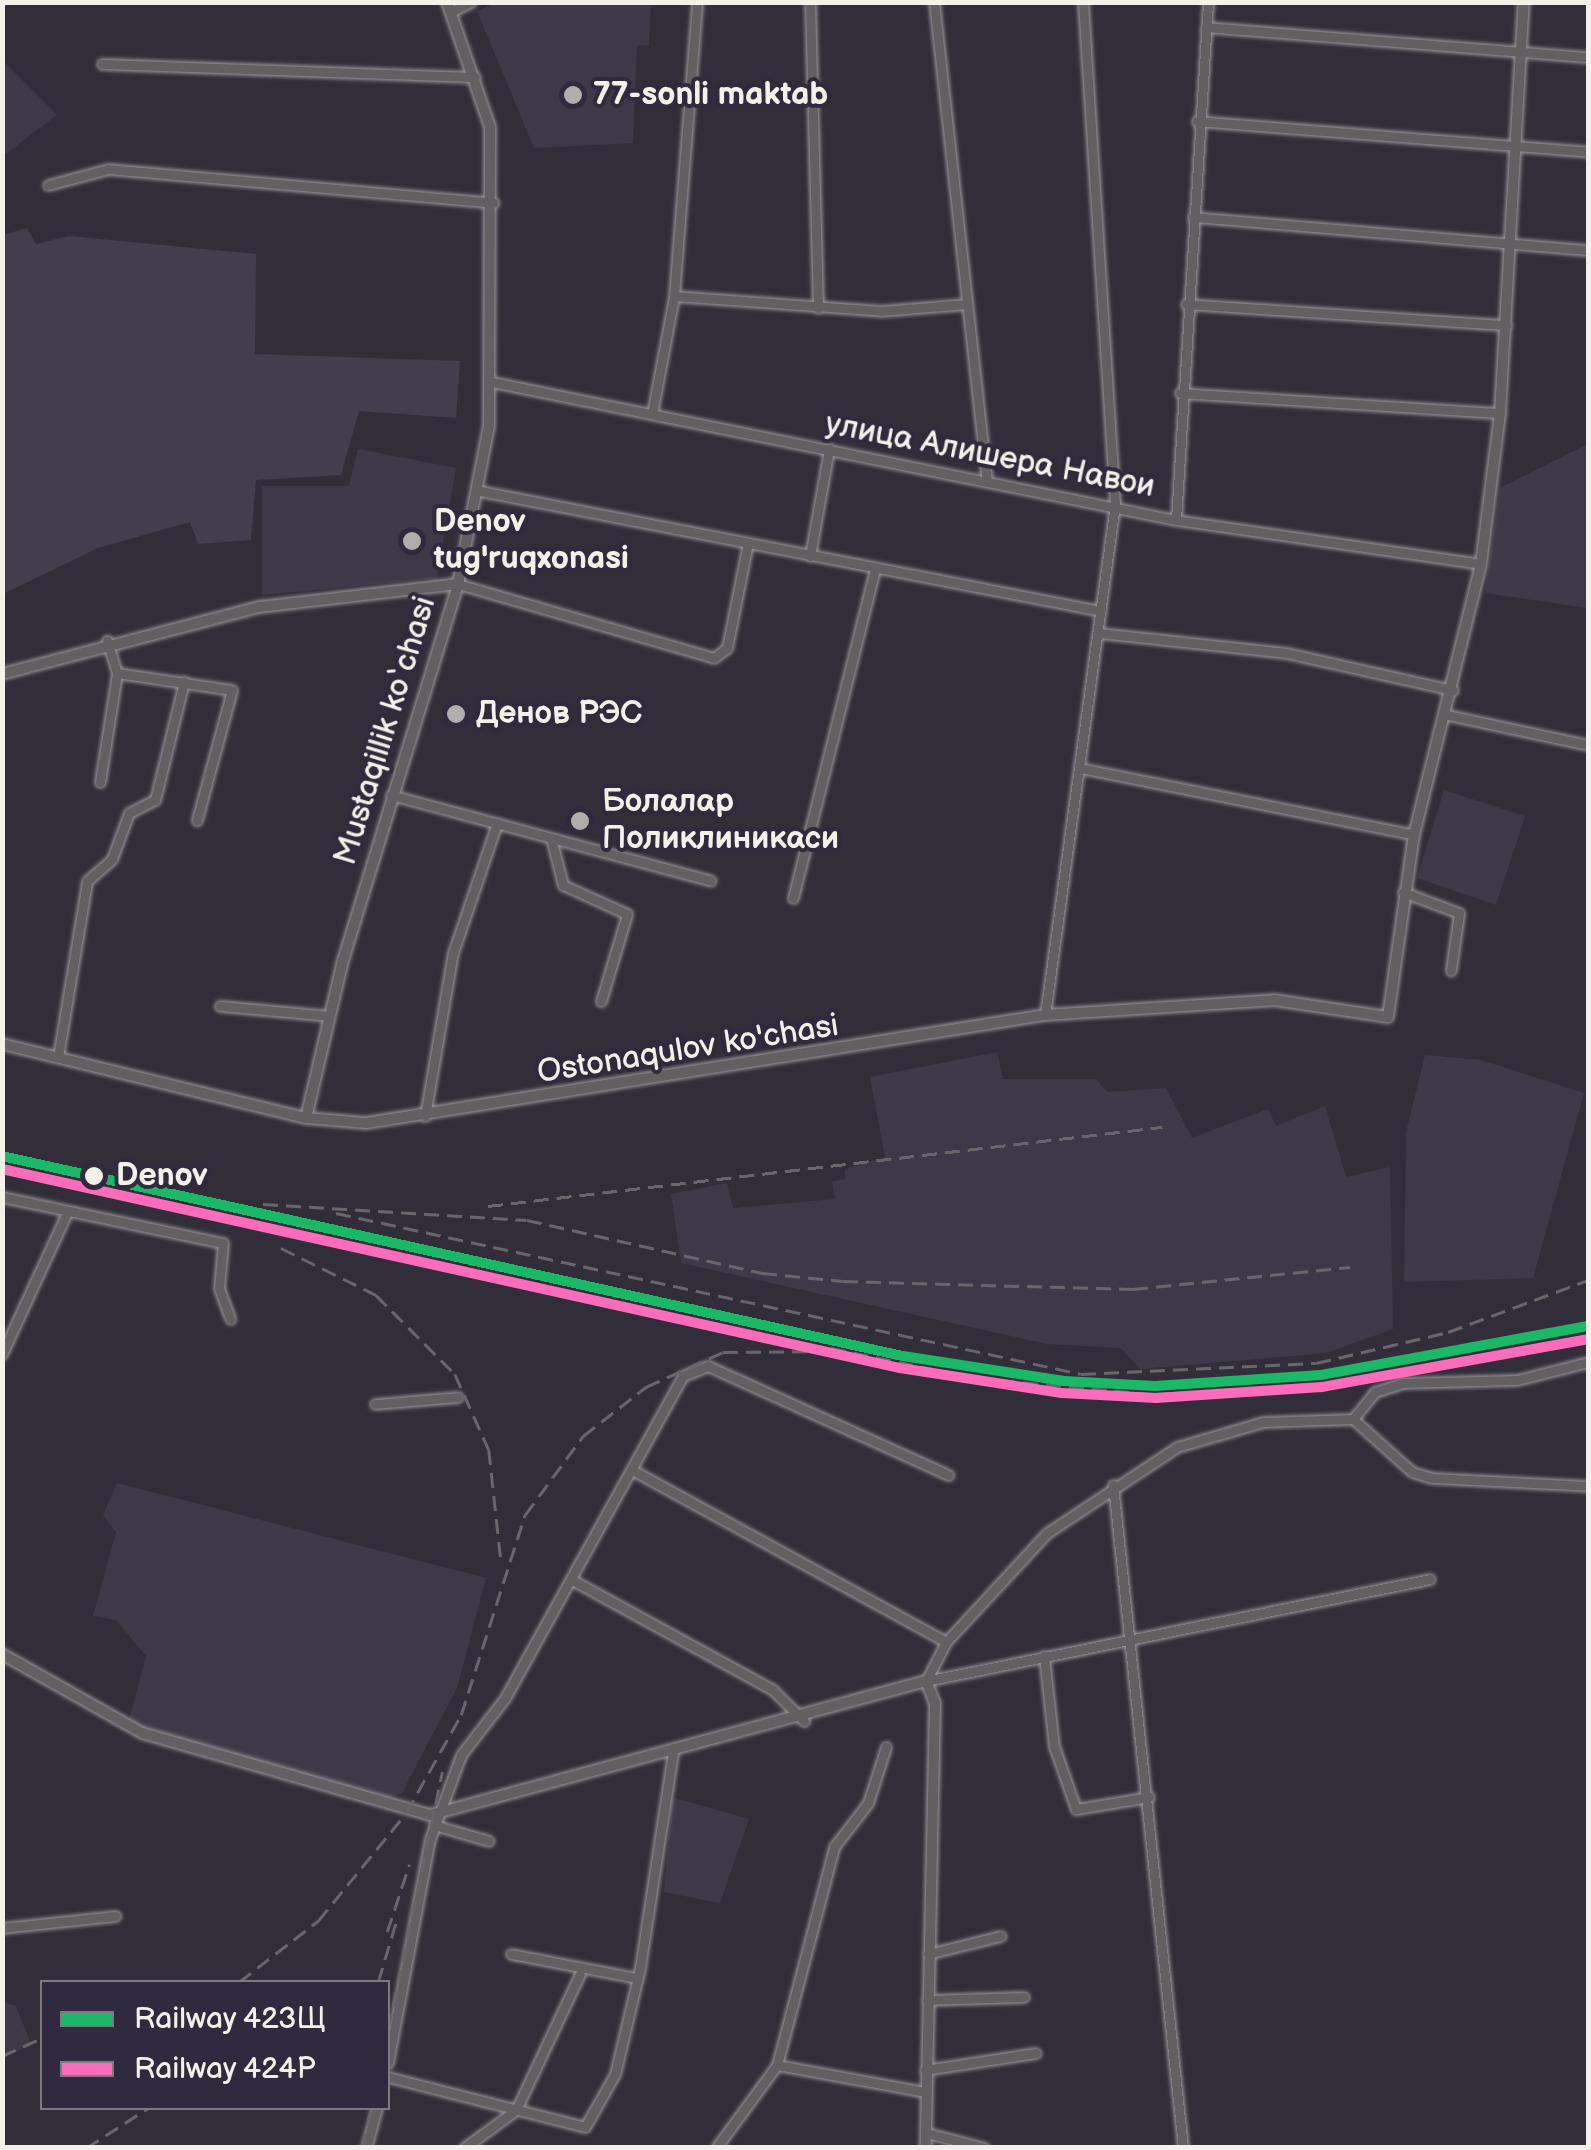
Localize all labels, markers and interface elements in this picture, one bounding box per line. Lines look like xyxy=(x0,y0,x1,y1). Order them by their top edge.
place label: 77-sonli maktab xyxy=(593,76,828,114)
marker: 77-sonli maktab xyxy=(562,84,584,106)
street label: улица Алишера Навои xyxy=(822,405,1158,507)
place label: Denov tug'ruqxonasi xyxy=(434,504,629,579)
marker: Denov tug'ruqxonasi xyxy=(399,528,425,554)
street label: Mustaqillik ko‘chasi xyxy=(327,592,445,870)
place label: Денов РЭС xyxy=(476,695,642,733)
marker: Денов РЭС xyxy=(445,703,467,725)
place label: Болалар Поликлиникаси xyxy=(602,784,839,859)
marker: Болалар Поликлиникаси xyxy=(567,808,593,834)
street label: Ostonaqulov ko'chasi xyxy=(535,1007,841,1093)
place label: Denov xyxy=(116,1157,207,1195)
marker: Denov xyxy=(81,1163,107,1189)
legend xyxy=(40,1980,390,2110)
text: Railway 423Щ xyxy=(134,2001,326,2037)
text: Railway 424Р xyxy=(134,2051,315,2087)

